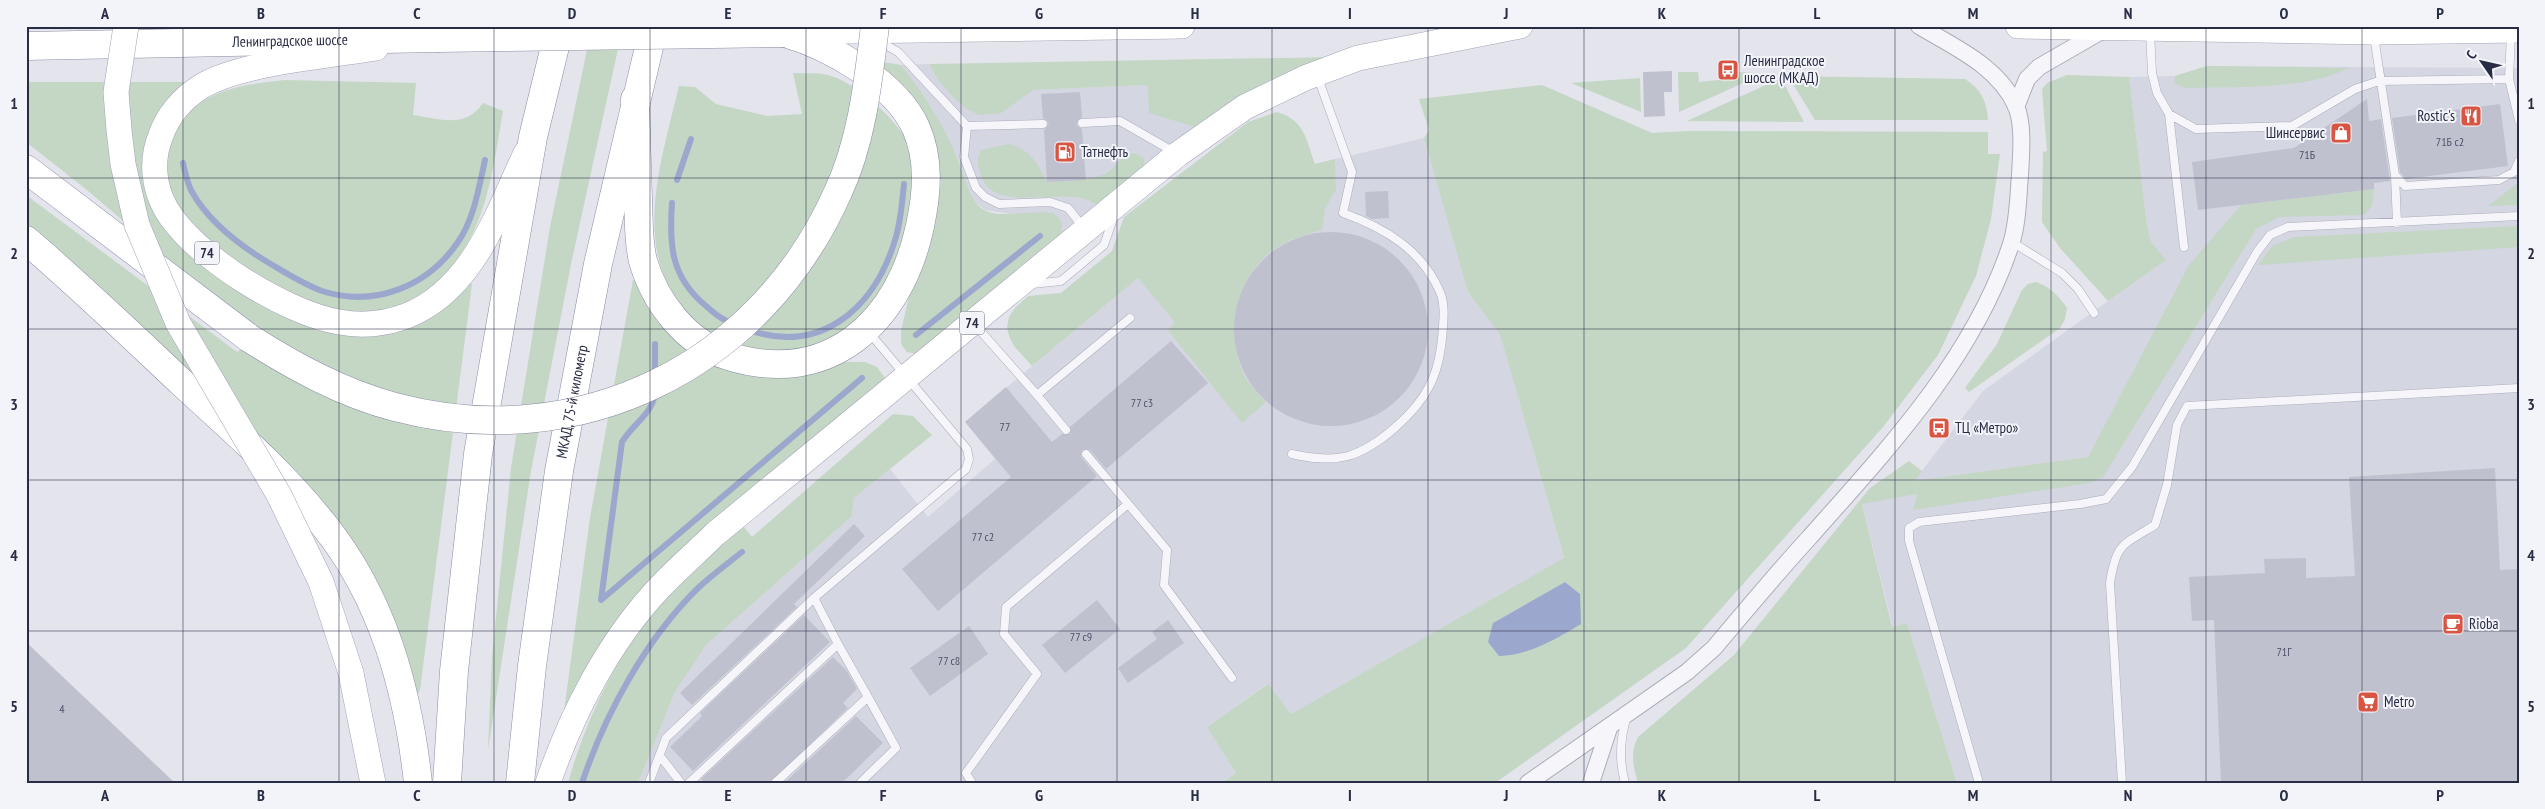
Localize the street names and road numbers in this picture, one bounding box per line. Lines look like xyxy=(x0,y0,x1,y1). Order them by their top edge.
street label: Ленинградское шоссе xyxy=(231,30,348,51)
road number: 74 xyxy=(194,242,220,264)
road number: 74 xyxy=(960,312,984,334)
street label: МКАД, 75-й километр xyxy=(552,343,592,460)

